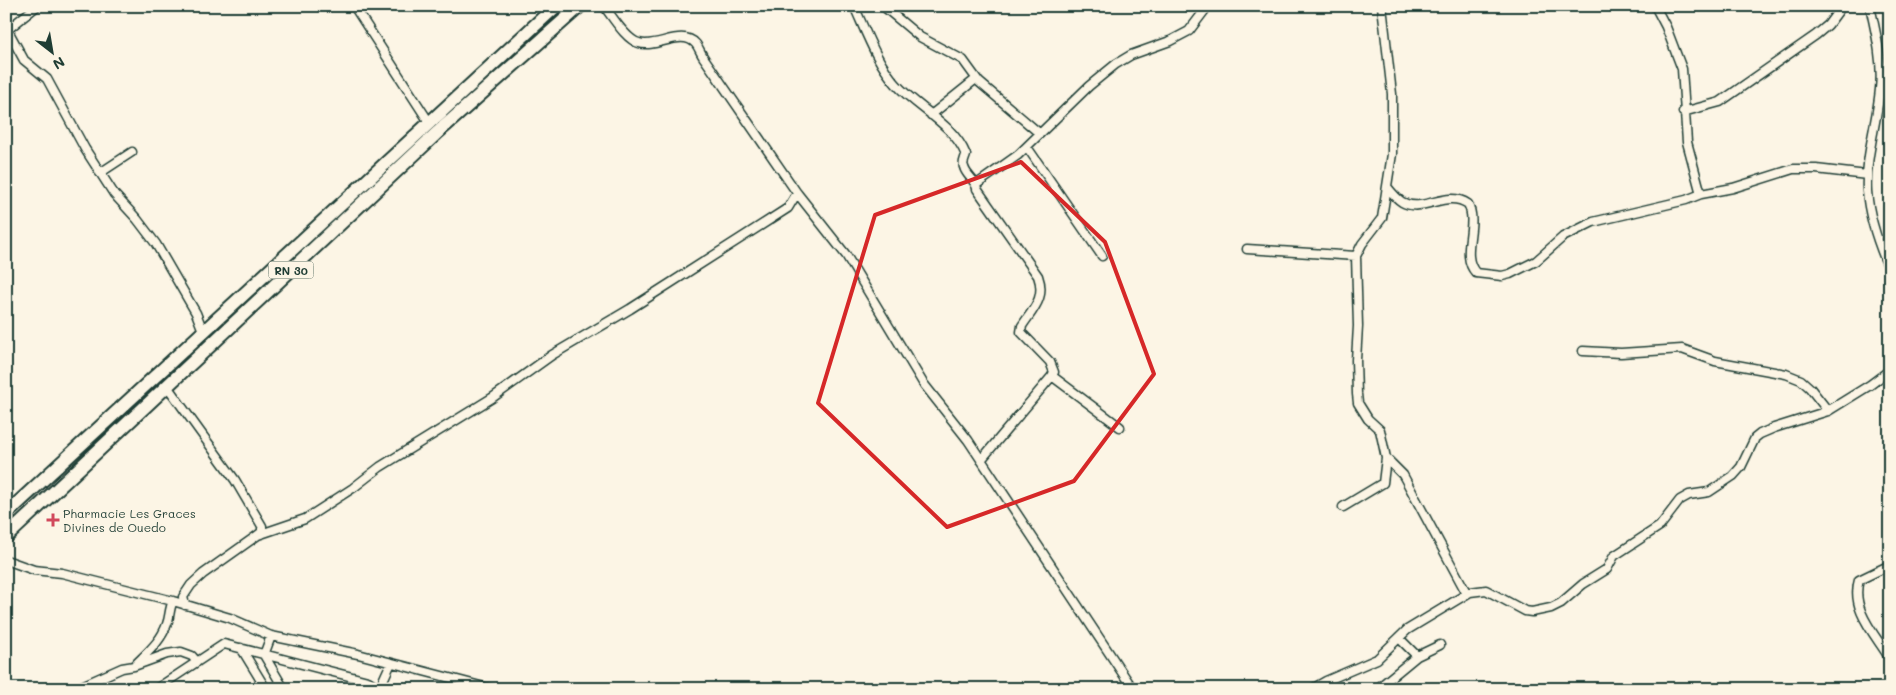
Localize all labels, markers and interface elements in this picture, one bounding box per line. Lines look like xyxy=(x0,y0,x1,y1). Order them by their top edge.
north arrow xyxy=(28,28,78,78)
text: N xyxy=(49,53,68,74)
road number: RN 30 xyxy=(268,262,314,278)
place label: Pharmacie Les Graces Divines de Ouedo xyxy=(63,505,196,535)
marker: Pharmacie Les Graces Divines de Ouedo xyxy=(47,514,59,526)

